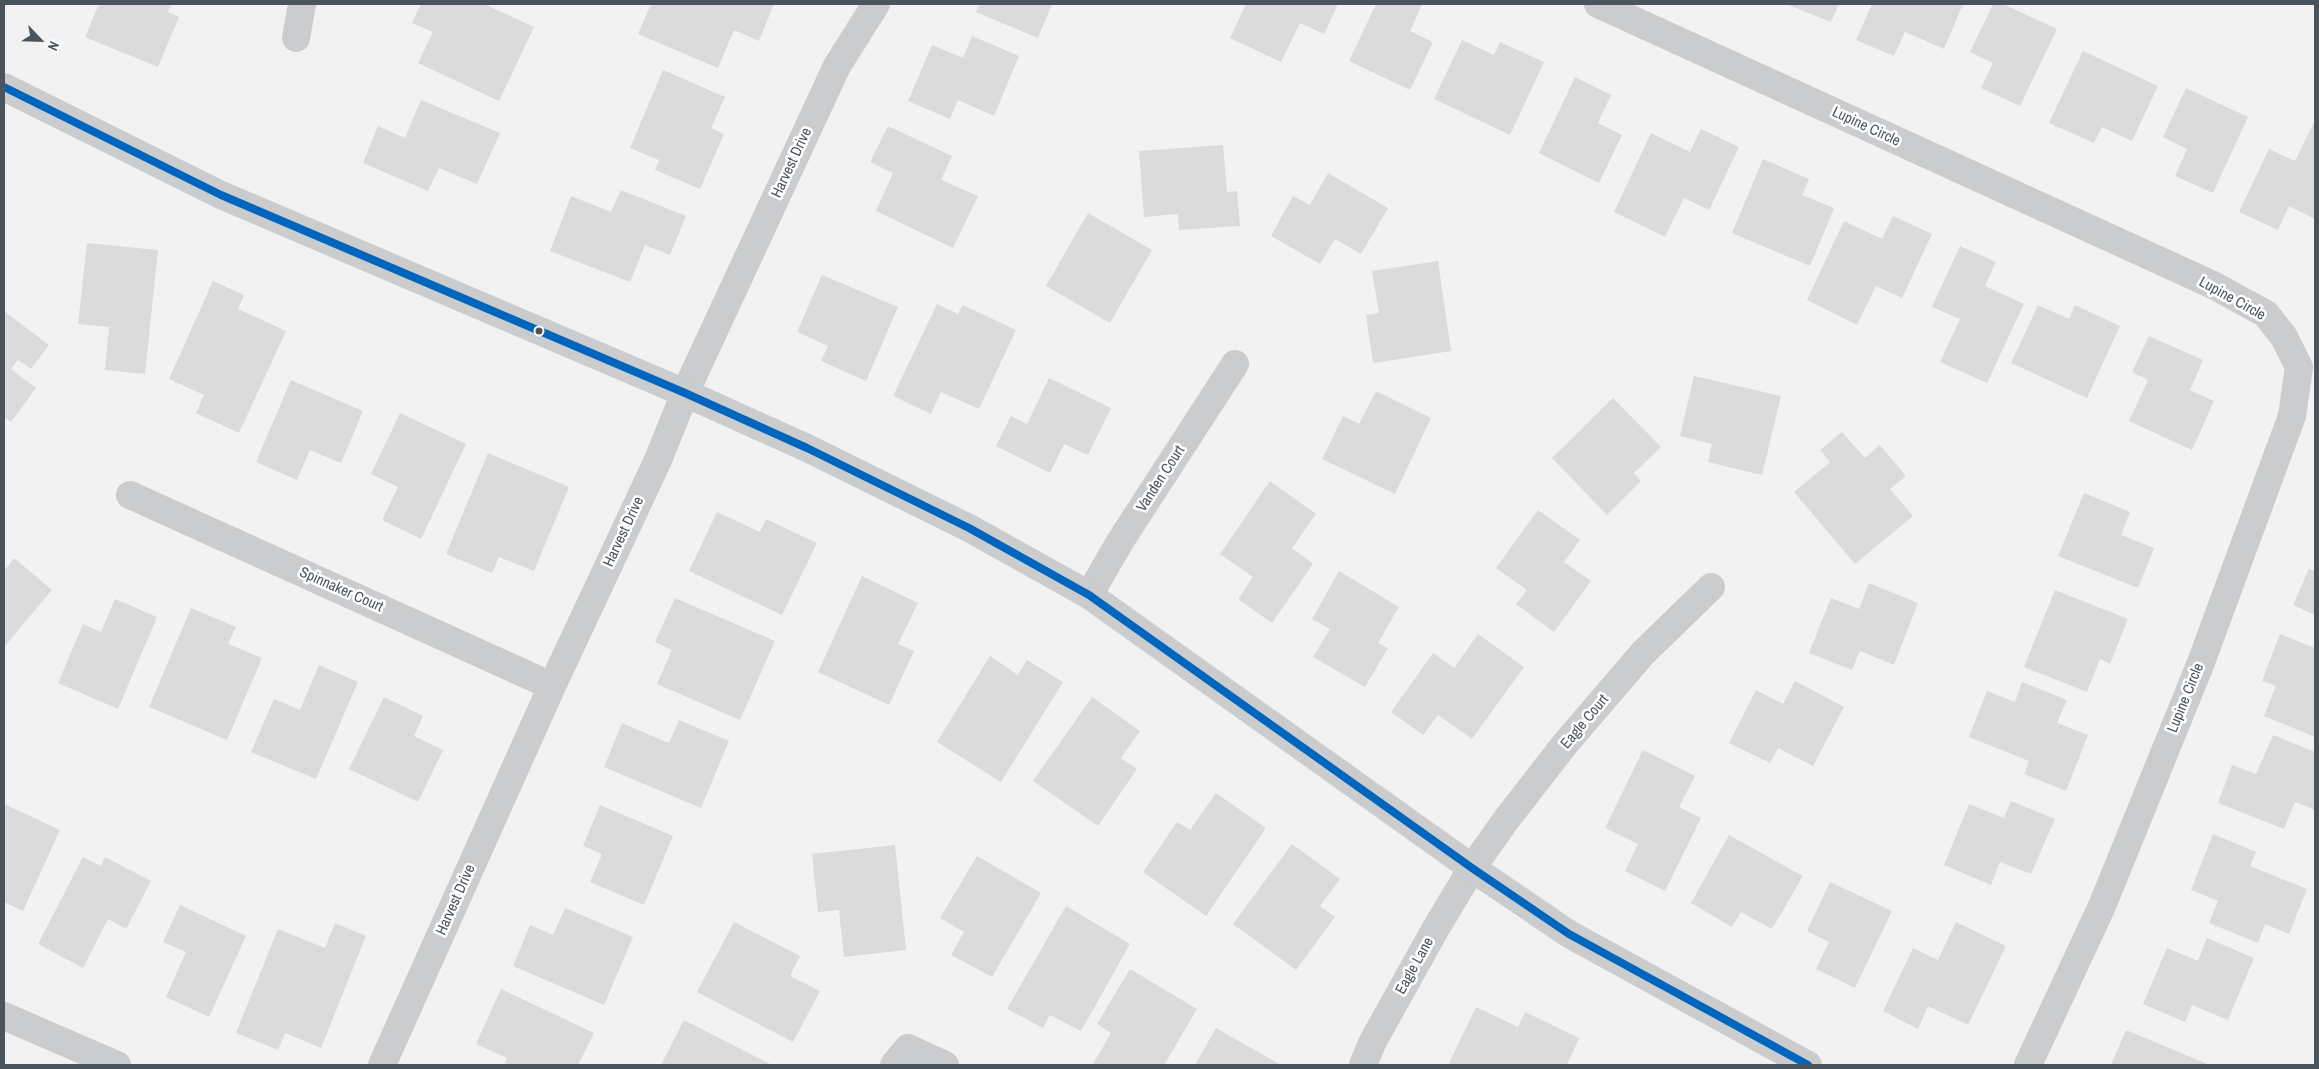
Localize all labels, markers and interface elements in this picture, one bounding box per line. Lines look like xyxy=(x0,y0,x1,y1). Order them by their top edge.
north arrow xyxy=(15,15,65,65)
text: N xyxy=(44,39,64,54)
street label: Lupine Circle xyxy=(1829,103,1903,151)
street label: Harvest Drive xyxy=(768,125,816,201)
street label: Lupine Circle xyxy=(2196,273,2268,325)
unlabelled marker xyxy=(534,326,544,336)
street label: Vanden Court xyxy=(1133,443,1189,515)
street label: Harvest Drive xyxy=(600,494,648,570)
street label: Spinnaker Court xyxy=(296,564,386,616)
street label: Lupine Circle xyxy=(2164,661,2208,735)
street label: Eagle Court xyxy=(1557,691,1613,753)
street label: Harvest Drive xyxy=(432,862,480,938)
street label: Eagle Lane xyxy=(1392,934,1438,998)

